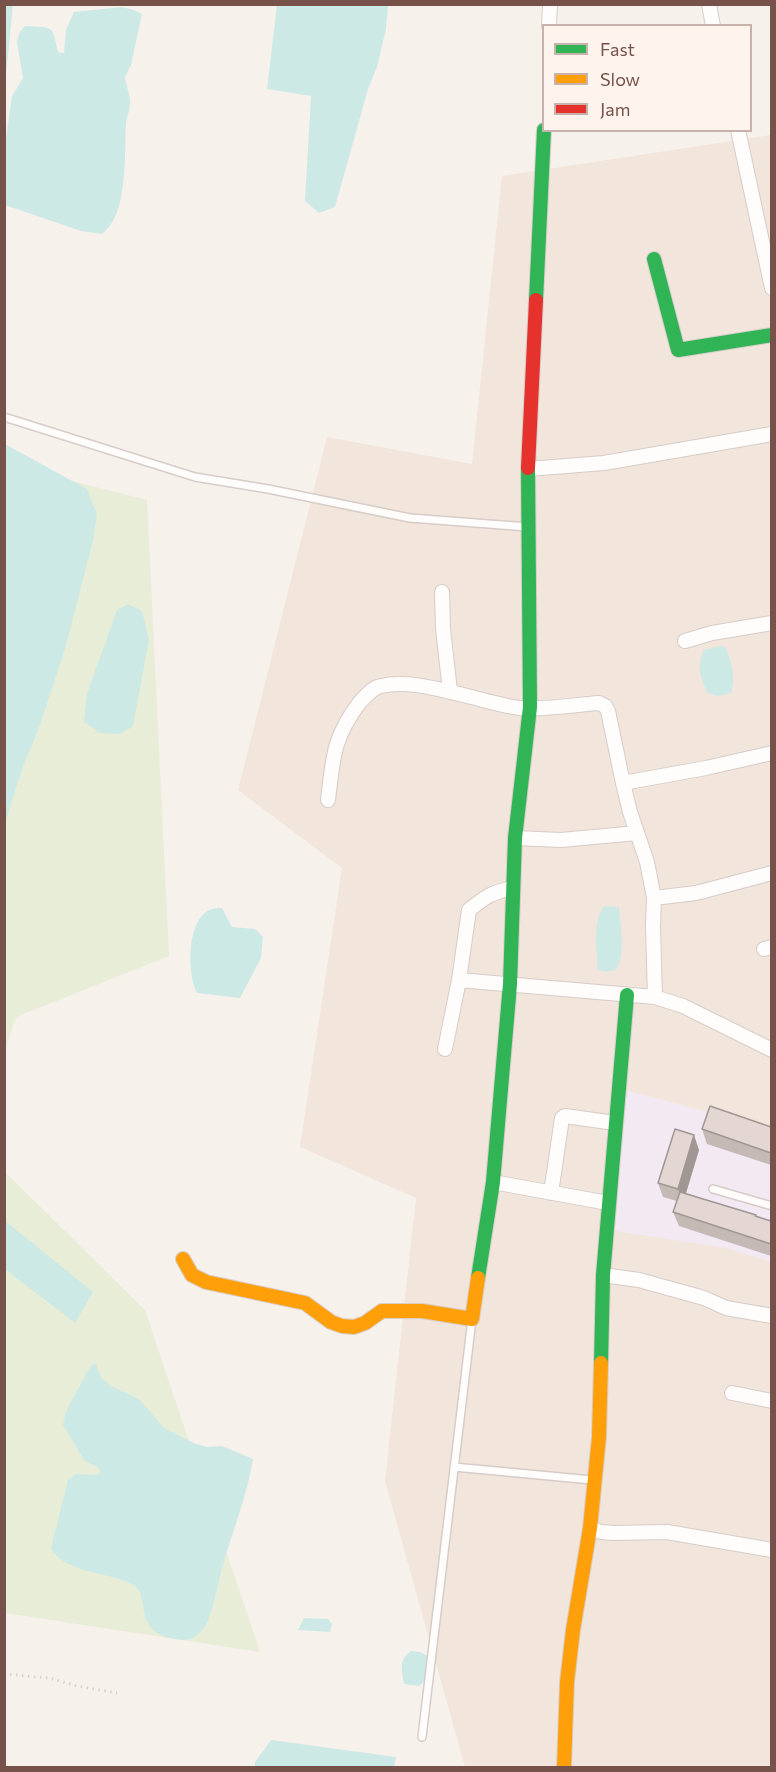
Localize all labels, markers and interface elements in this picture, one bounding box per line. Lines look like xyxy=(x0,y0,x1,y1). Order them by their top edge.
legend xyxy=(542,24,752,132)
text: Fast xyxy=(600,38,635,60)
text: Slow xyxy=(600,68,640,90)
text: Jam xyxy=(600,98,630,120)

